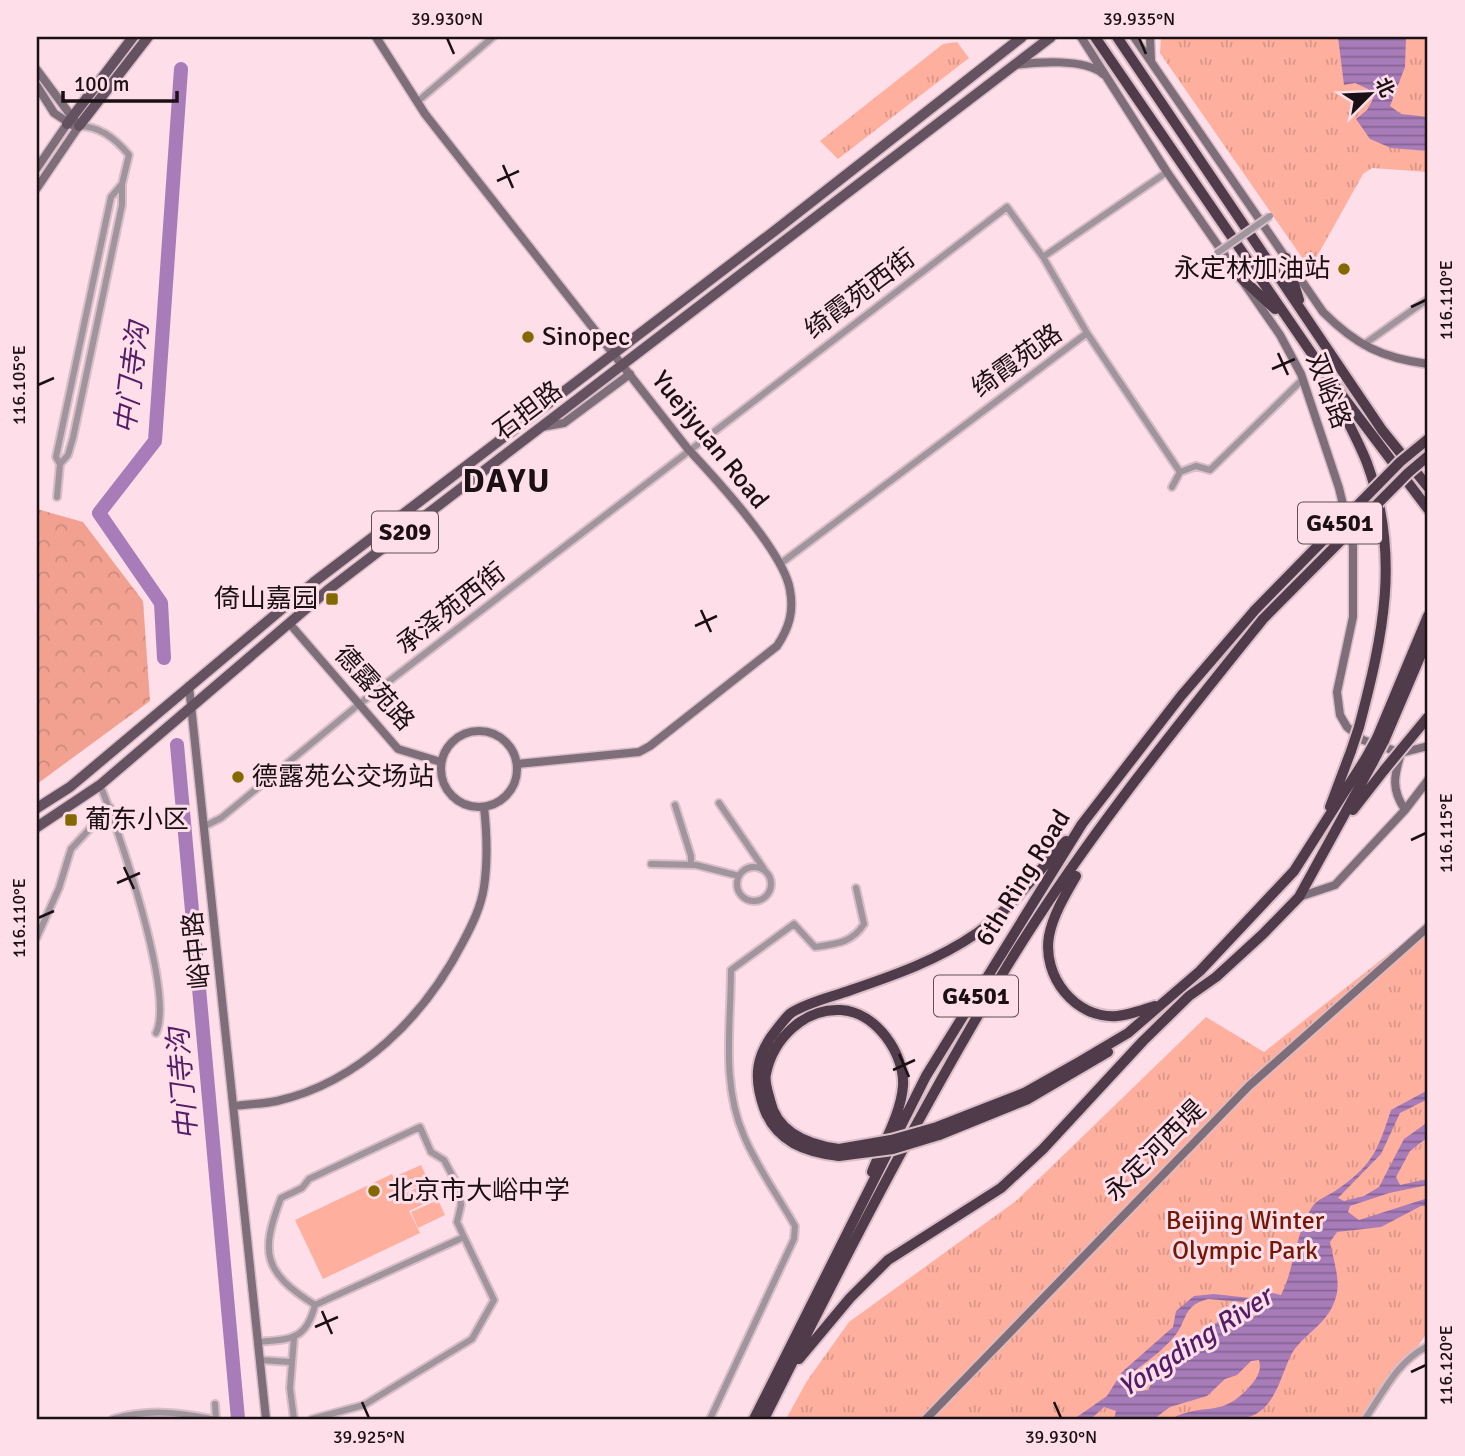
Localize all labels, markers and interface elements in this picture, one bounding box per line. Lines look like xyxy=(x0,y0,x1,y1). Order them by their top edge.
text: 39.930°N xyxy=(411,8,483,30)
text: 39.935°N xyxy=(1103,8,1175,30)
scale bar xyxy=(63,60,177,104)
north arrow xyxy=(1336,60,1406,130)
text: 100 m xyxy=(74,71,129,97)
text: 北 xyxy=(1370,74,1399,101)
street label: 绮霞苑西街 xyxy=(798,242,922,346)
place label: 永定林加油站 xyxy=(1174,253,1330,285)
text: 116.110°E xyxy=(1435,260,1457,340)
marker: 永定林加油站 xyxy=(1336,261,1352,277)
water label: 中门寺沟 xyxy=(108,317,156,436)
street label: 绮霞苑路 xyxy=(966,317,1068,405)
place label: Sinopec xyxy=(542,321,630,353)
marker: Sinopec xyxy=(520,329,536,345)
text: 116.105°E xyxy=(8,345,30,425)
street label: 双峪路 xyxy=(1299,349,1357,433)
street label: Yuejiyuan Road xyxy=(645,365,775,515)
street label: 石担路 xyxy=(487,375,569,447)
district label: DAYU xyxy=(462,461,552,502)
road number: G4501 xyxy=(1298,502,1382,544)
road number: S209 xyxy=(372,512,438,552)
street label: 承泽苑西街 xyxy=(390,556,512,662)
place label: 倚山嘉园 xyxy=(214,583,318,615)
marker: 倚山嘉园 xyxy=(324,591,340,607)
street label: 德露苑路 xyxy=(327,639,421,737)
place label: 德露苑公交场站 xyxy=(252,761,434,793)
marker: 德露苑公交场站 xyxy=(230,769,246,785)
text: 116.115°E xyxy=(1435,793,1457,873)
place label: 葡东小区 xyxy=(85,804,189,836)
street label: 6th Ring Road xyxy=(968,804,1078,952)
marker: 葡东小区 xyxy=(63,812,79,828)
text: 116.110°E xyxy=(8,878,30,958)
street label: 峪中路 xyxy=(177,910,217,990)
road number: G4501 xyxy=(934,976,1018,1016)
water label: 中门寺沟 xyxy=(161,1024,205,1141)
street label: 永定河西堤 xyxy=(1098,1094,1212,1208)
place label: 北京市大峪中学 xyxy=(388,1175,570,1207)
marker: 北京市大峪中学 xyxy=(366,1183,382,1199)
park label: Beijing Winter Olympic Park xyxy=(1166,1205,1325,1267)
water label: Yongding River xyxy=(1112,1278,1281,1404)
text: 116.120°E xyxy=(1435,1325,1457,1405)
text: 39.925°N xyxy=(333,1426,405,1448)
text: 39.930°N xyxy=(1025,1426,1097,1448)

